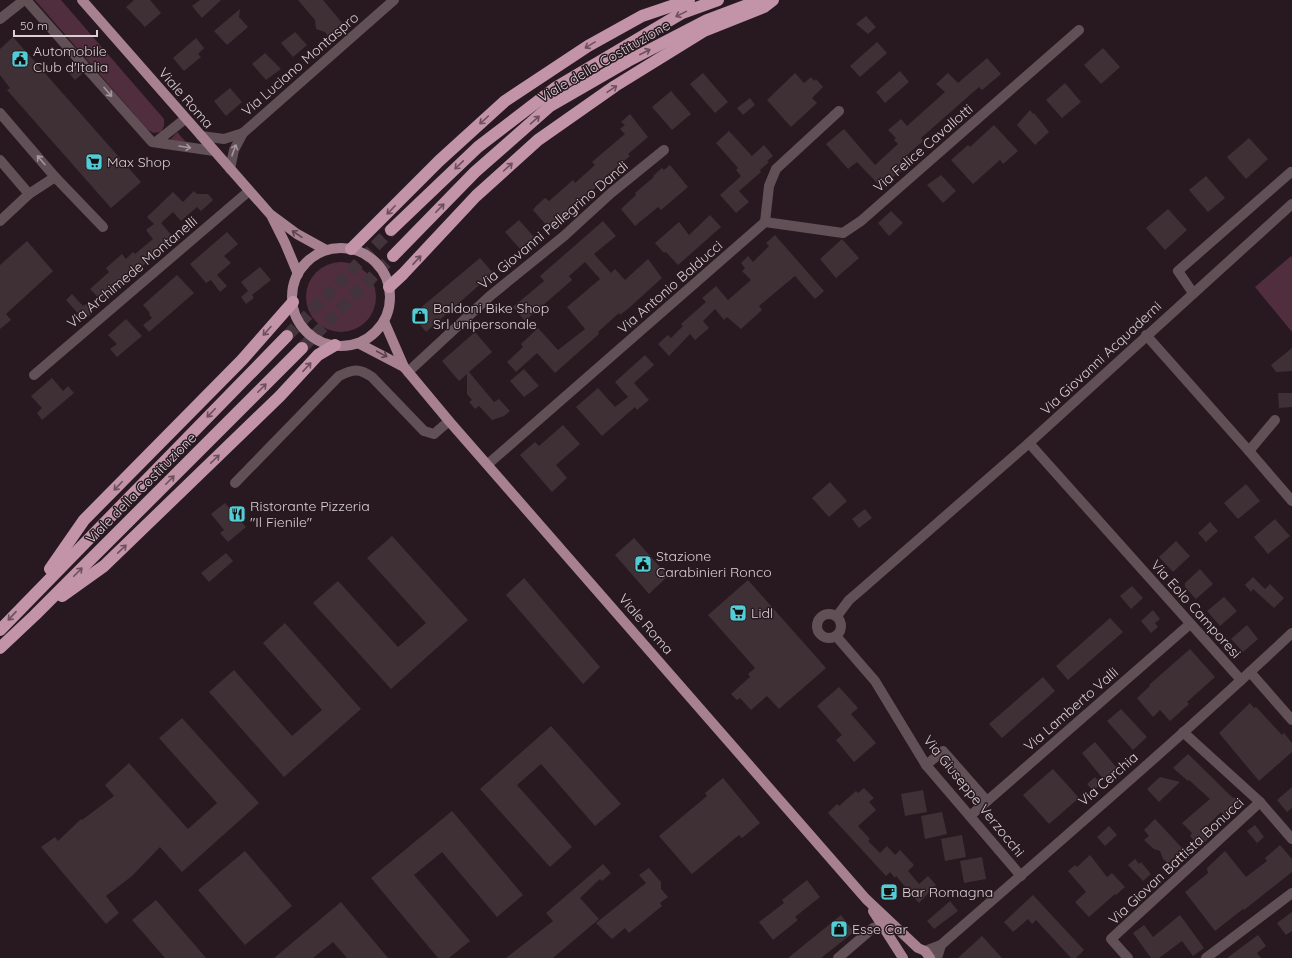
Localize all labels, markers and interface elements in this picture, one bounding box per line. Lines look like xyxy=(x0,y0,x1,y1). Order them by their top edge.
street label: Via Luciano Montaspro xyxy=(238,8,362,120)
one-way arrow xyxy=(676,11,688,18)
scale bar xyxy=(14,12,97,38)
street label: Viale della Costituzione xyxy=(535,16,673,106)
text: 50 m xyxy=(20,18,48,33)
place label: Automobile Club d'Italia xyxy=(33,42,108,76)
one-way arrow xyxy=(584,42,596,50)
one-way arrow xyxy=(639,48,651,55)
public building icon: Automobile Club d'Italia xyxy=(10,49,30,69)
street label: Viale Roma xyxy=(155,64,217,132)
one-way arrow xyxy=(606,85,617,93)
one-way arrow xyxy=(103,87,113,97)
street label: Via Felice Cavallotti xyxy=(870,100,976,196)
one-way arrow xyxy=(479,115,489,125)
one-way arrow xyxy=(530,115,540,124)
one-way arrow xyxy=(178,143,191,151)
one-way arrow xyxy=(231,145,239,157)
supermarket icon: Max Shop xyxy=(84,152,104,172)
place label: Max Shop xyxy=(107,153,170,171)
one-way arrow xyxy=(37,155,46,166)
street label: Via Giovanni Pellegrino Dandi xyxy=(474,157,632,293)
one-way arrow xyxy=(454,160,464,170)
one-way arrow xyxy=(503,162,513,172)
one-way arrow xyxy=(435,203,444,213)
one-way arrow xyxy=(386,205,396,215)
street label: Via Archimede Montanelli xyxy=(63,212,201,332)
one-way arrow xyxy=(292,230,303,238)
street label: Via Antonio Balducci xyxy=(614,237,726,337)
one-way arrow xyxy=(412,255,422,265)
street label: Via Giovanni Acquaderni xyxy=(1037,297,1165,419)
place label: Baldoni Bike Shop Srl unipersonale xyxy=(433,299,549,333)
shop icon: Baldoni Bike Shop Srl unipersonale xyxy=(410,306,430,326)
one-way arrow xyxy=(262,326,271,337)
one-way arrow xyxy=(375,351,387,359)
one-way arrow xyxy=(302,362,311,372)
one-way arrow xyxy=(257,383,267,393)
one-way arrow xyxy=(206,408,216,418)
street label: Viale della Costituzione xyxy=(82,429,200,547)
one-way arrow xyxy=(210,454,220,464)
one-way arrow xyxy=(165,475,175,485)
one-way arrow xyxy=(113,481,123,491)
place label: Ristorante Pizzeria "Il Fienile" xyxy=(250,497,370,531)
restaurant icon: Ristorante Pizzeria "Il Fienile" xyxy=(227,504,247,524)
one-way arrow xyxy=(117,545,127,554)
place label: Stazione Carabinieri Ronco xyxy=(656,547,772,581)
public building icon: Stazione Carabinieri Ronco xyxy=(633,554,653,574)
street label: Via Eolo Camporesi xyxy=(1147,556,1245,662)
one-way arrow xyxy=(73,567,83,577)
street label: Viale Roma xyxy=(615,590,677,658)
supermarket icon: Lidl xyxy=(728,603,748,623)
place label: Lidl xyxy=(751,604,773,622)
one-way arrow xyxy=(8,611,17,621)
street label: Via Lamberto Valli xyxy=(1020,663,1122,755)
street label: Via Giuseppe Verzocchi xyxy=(919,732,1029,860)
street label: Via Cerchia xyxy=(1074,748,1142,810)
street label: Via Giovan Battista Bonucci xyxy=(1105,794,1247,928)
cafe icon: Bar Romagna xyxy=(879,882,899,902)
place label: Bar Romagna xyxy=(902,883,993,901)
shop icon: Esse Car xyxy=(829,919,849,939)
place label: Esse Car xyxy=(852,920,908,938)

